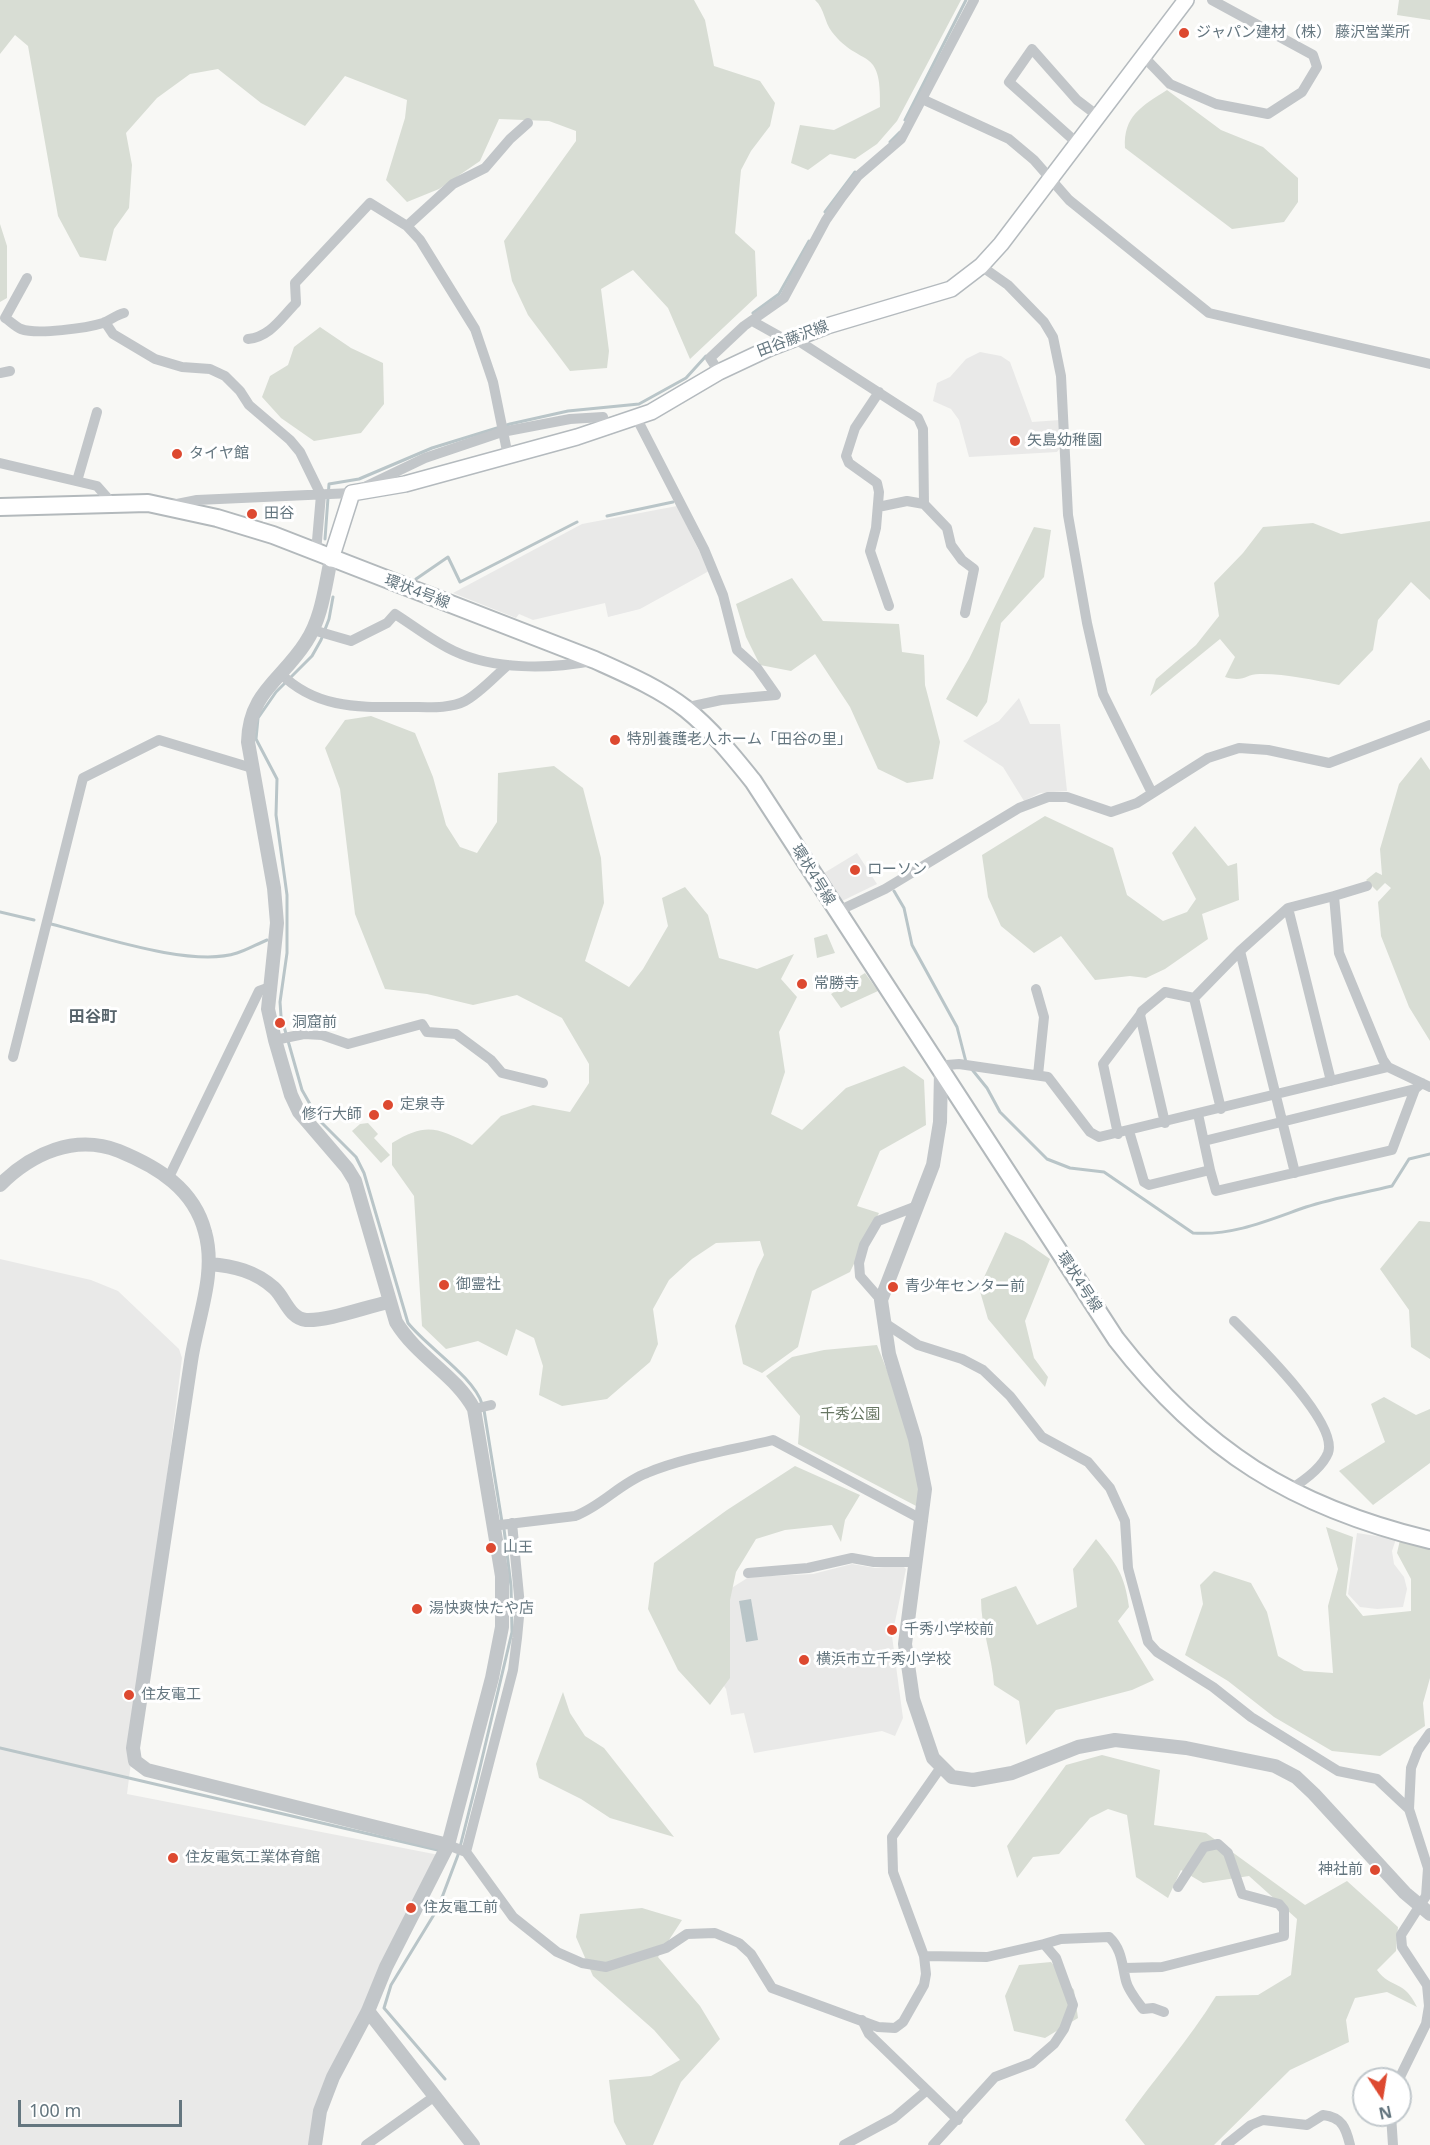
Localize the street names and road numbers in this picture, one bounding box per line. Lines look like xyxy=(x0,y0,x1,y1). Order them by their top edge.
street label: 田谷藤沢線 xyxy=(755,317,831,361)
street label: 環状4号線 xyxy=(382,571,452,613)
street label: 環状4号線 xyxy=(787,841,839,909)
street label: 環状4号線 xyxy=(1053,1248,1105,1316)

